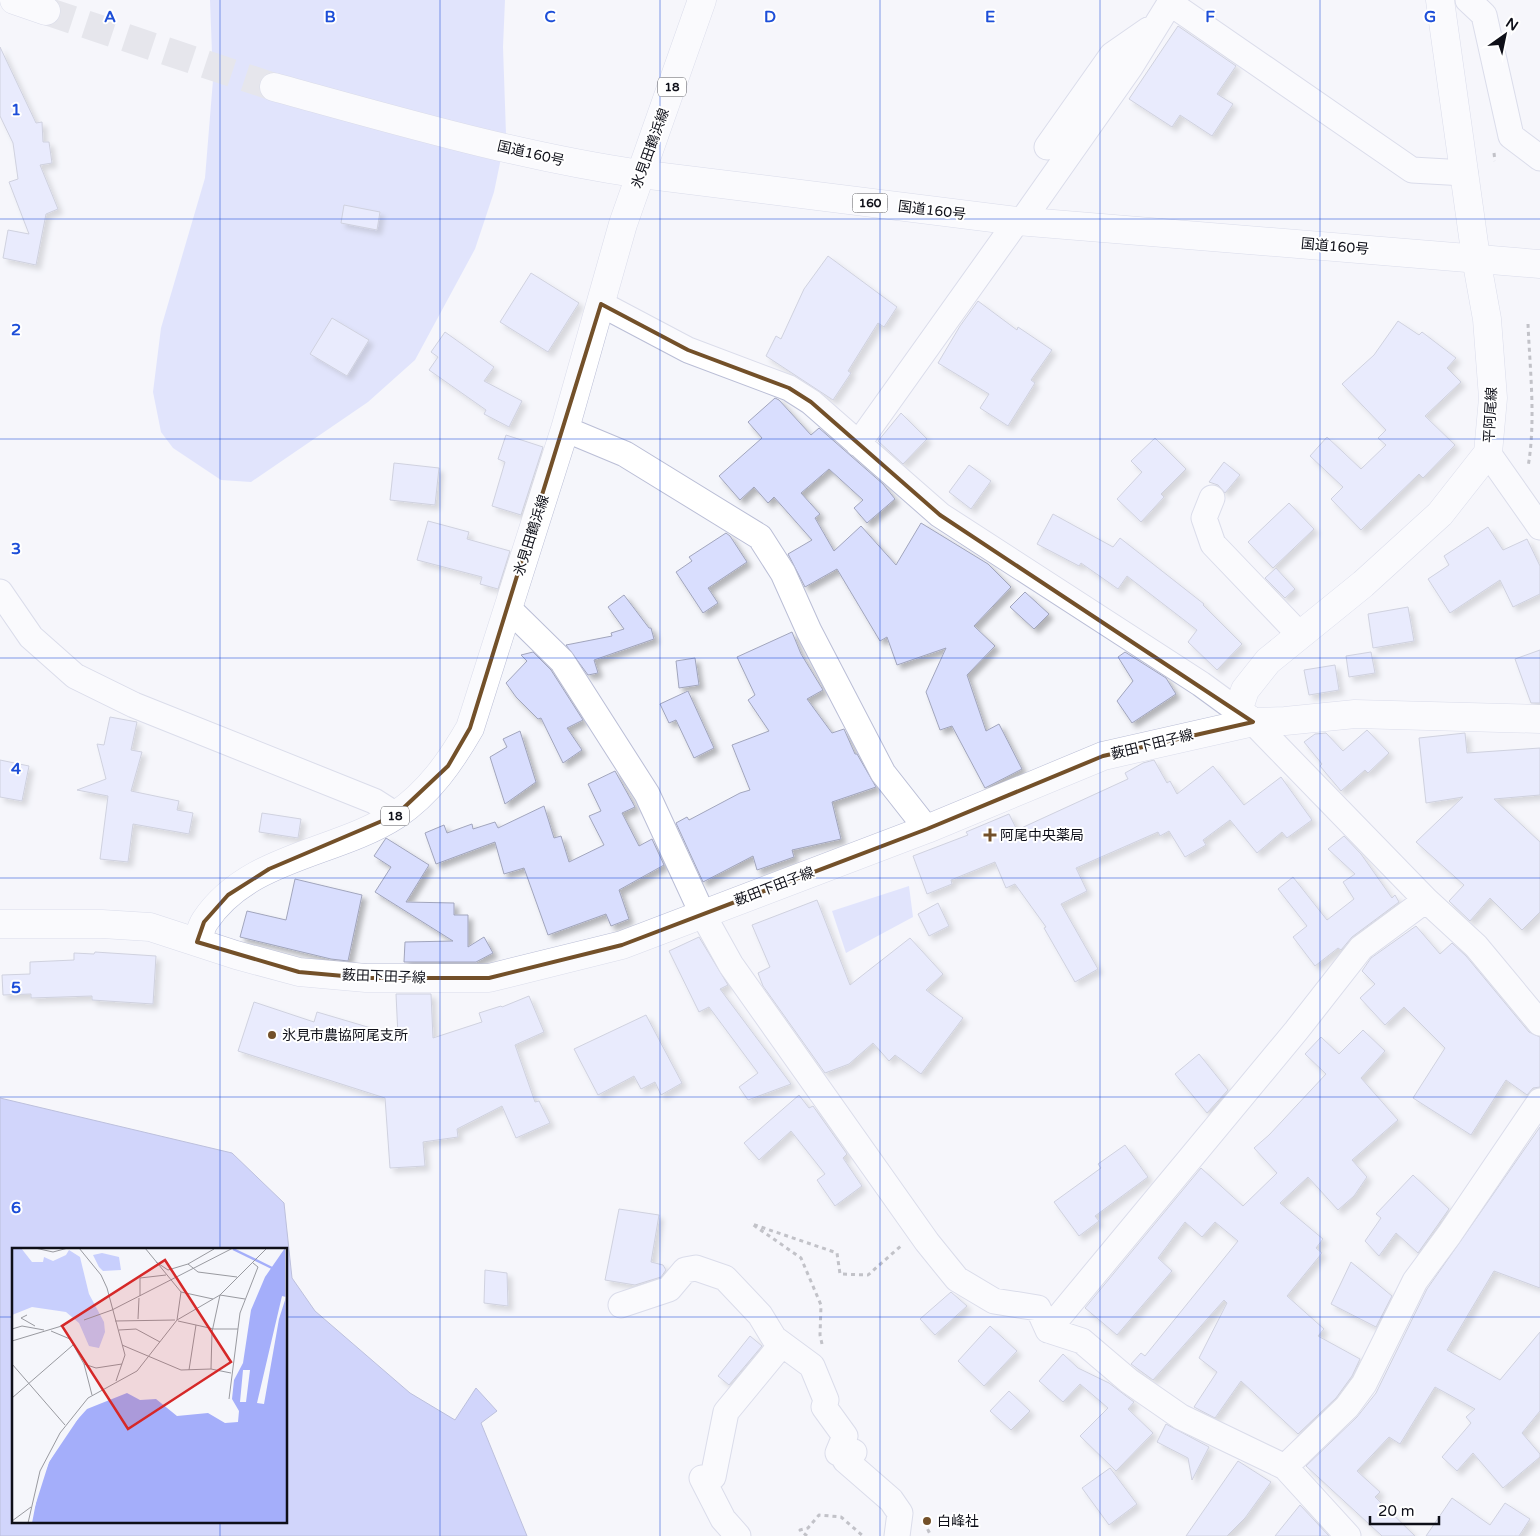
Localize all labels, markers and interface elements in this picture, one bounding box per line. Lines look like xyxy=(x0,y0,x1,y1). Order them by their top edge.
text: A xyxy=(104,7,116,27)
text: B xyxy=(324,7,336,27)
text: C xyxy=(544,7,556,27)
text: D xyxy=(764,7,776,27)
text: E xyxy=(985,7,995,27)
text: F xyxy=(1205,7,1215,27)
text: G xyxy=(1424,7,1436,27)
north arrow xyxy=(1480,10,1530,60)
text: N xyxy=(1502,14,1521,35)
road number: 18 xyxy=(658,77,686,96)
text: 1 xyxy=(11,100,21,120)
street label: 氷見田鶴浜線 xyxy=(628,106,673,191)
street label: 国道160号 xyxy=(496,138,566,169)
road number: 160 xyxy=(852,194,888,212)
street label: 国道160号 xyxy=(897,198,967,223)
street label: 国道160号 xyxy=(1300,235,1370,258)
text: 2 xyxy=(11,320,21,340)
street label: 平阿尾線 xyxy=(1481,387,1500,443)
street label: 氷見田鶴浜線 xyxy=(510,493,553,578)
text: 3 xyxy=(11,539,21,559)
street label: 薮田下田子線 xyxy=(1109,726,1195,763)
text: 4 xyxy=(11,759,21,779)
road number: 18 xyxy=(381,806,409,826)
place label: 阿尾中央薬局 xyxy=(1000,827,1084,844)
marker: 阿尾中央薬局 xyxy=(984,829,996,841)
street label: 薮田下田子線 xyxy=(732,863,816,909)
street label: 薮田下田子線 xyxy=(342,967,426,986)
text: 5 xyxy=(11,978,21,998)
place label: 氷見市農協阿尾支所 xyxy=(282,1027,408,1044)
marker: 氷見市農協阿尾支所 xyxy=(266,1029,278,1041)
text: 6 xyxy=(11,1198,21,1218)
inset map xyxy=(12,1248,288,1524)
scale bar xyxy=(1370,1494,1439,1526)
text: 20 m xyxy=(1378,1502,1415,1520)
place label: 白峰社 xyxy=(937,1513,979,1530)
marker: 白峰社 xyxy=(921,1515,933,1527)

